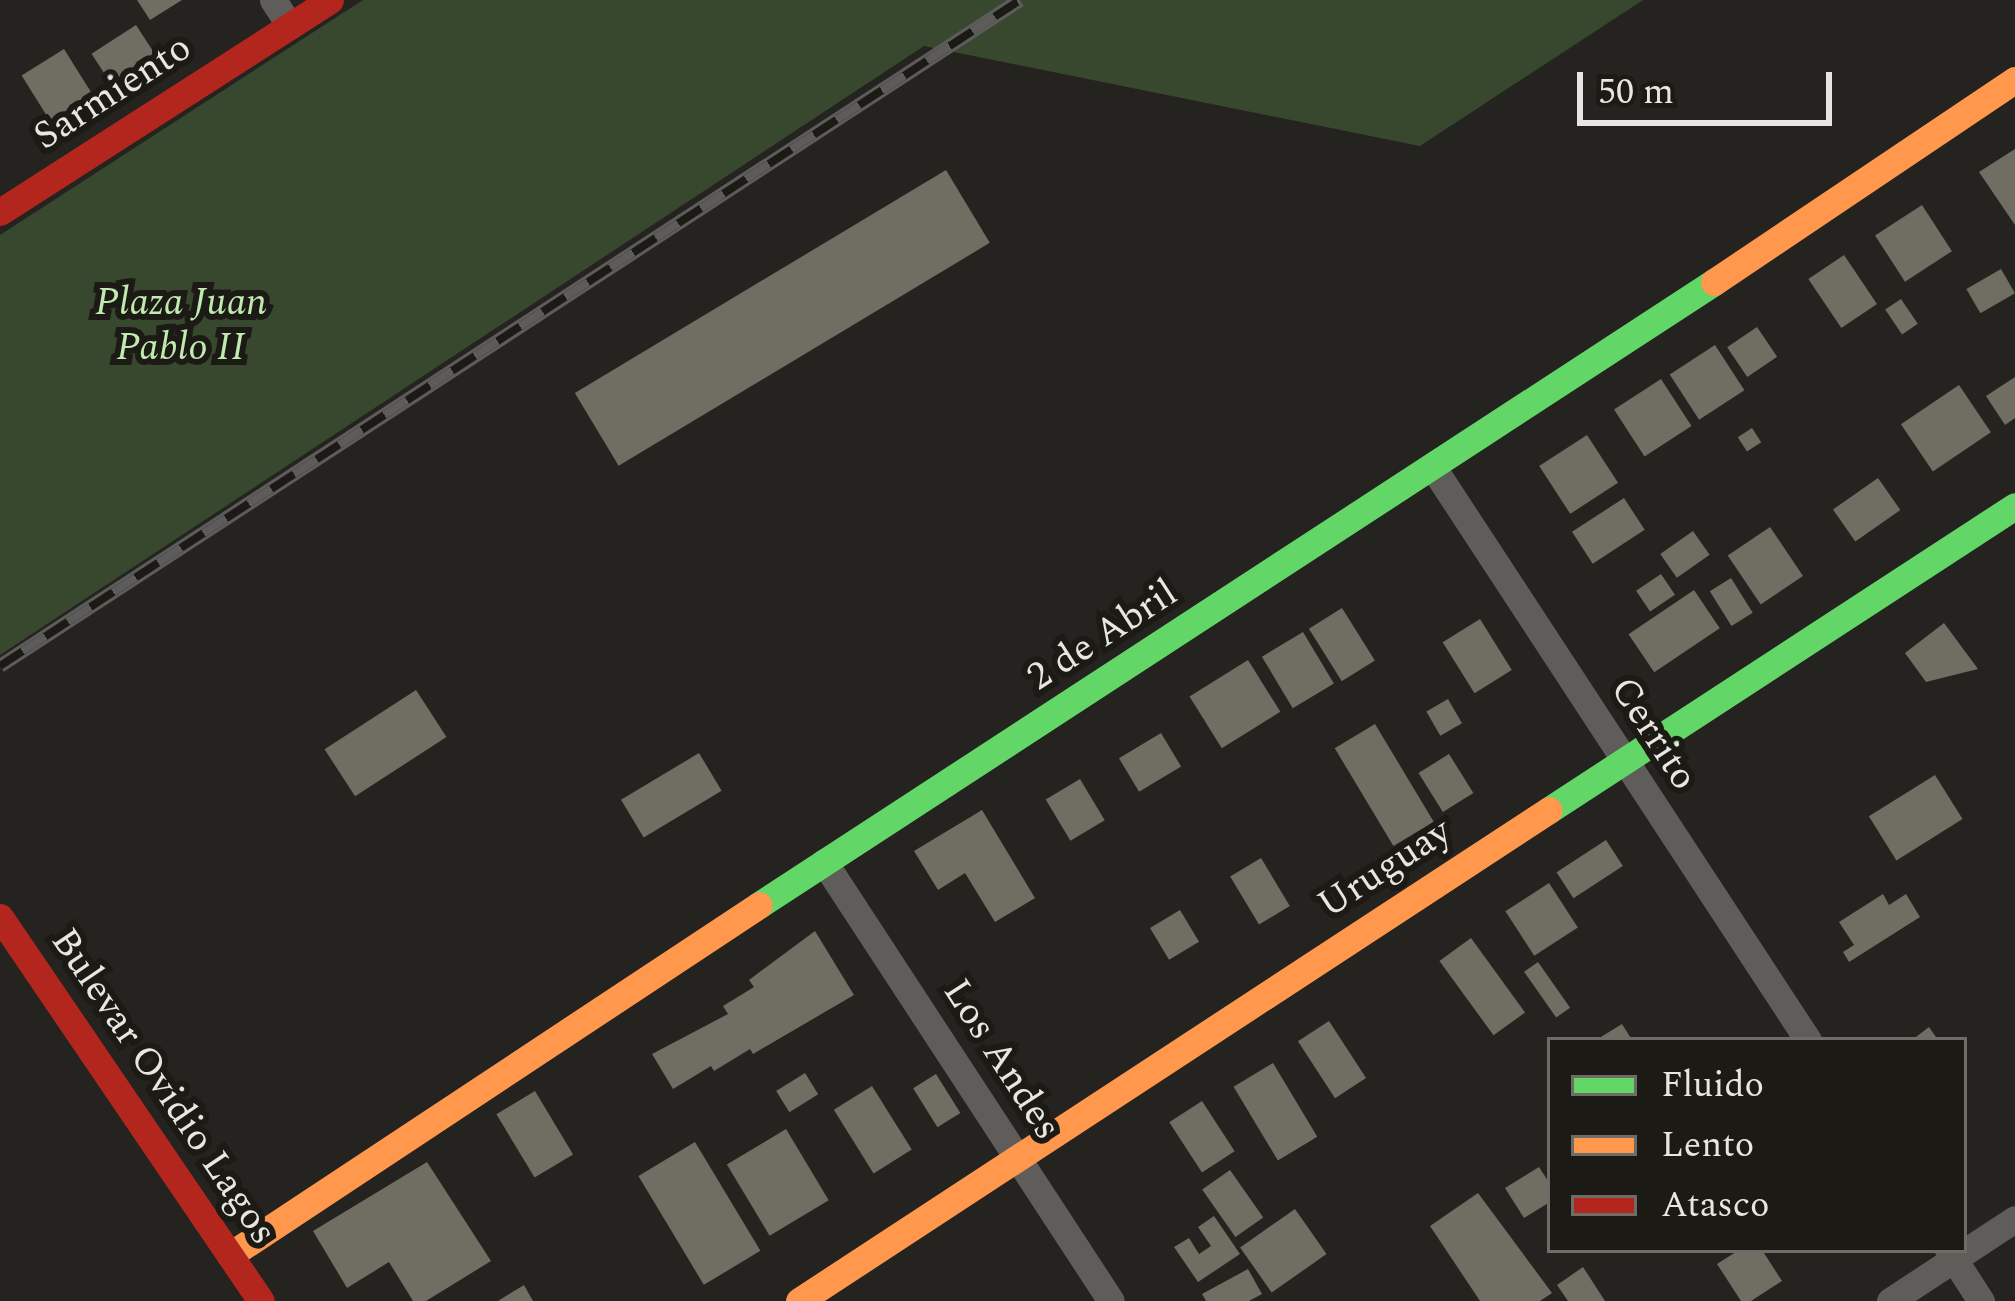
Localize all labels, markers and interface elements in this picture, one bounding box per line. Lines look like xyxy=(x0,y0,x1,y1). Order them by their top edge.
street label: Sarmiento xyxy=(26,25,200,161)
scale bar xyxy=(1583,48,1838,122)
text: 50 m xyxy=(1598,65,1674,120)
park label: Plaza Juan Pablo II xyxy=(95,281,267,372)
street label: 2 de Abril xyxy=(1019,570,1187,702)
street label: Cerrito xyxy=(1599,669,1707,799)
street label: Uruguay xyxy=(1310,809,1460,929)
street label: Bulevar Ovidio Lagos xyxy=(40,920,286,1254)
street label: Los Andes xyxy=(932,971,1070,1149)
legend xyxy=(1547,1037,1967,1253)
text: Fluido xyxy=(1661,1058,1764,1113)
text: Lento xyxy=(1661,1118,1754,1173)
text: Atasco xyxy=(1661,1178,1770,1233)

